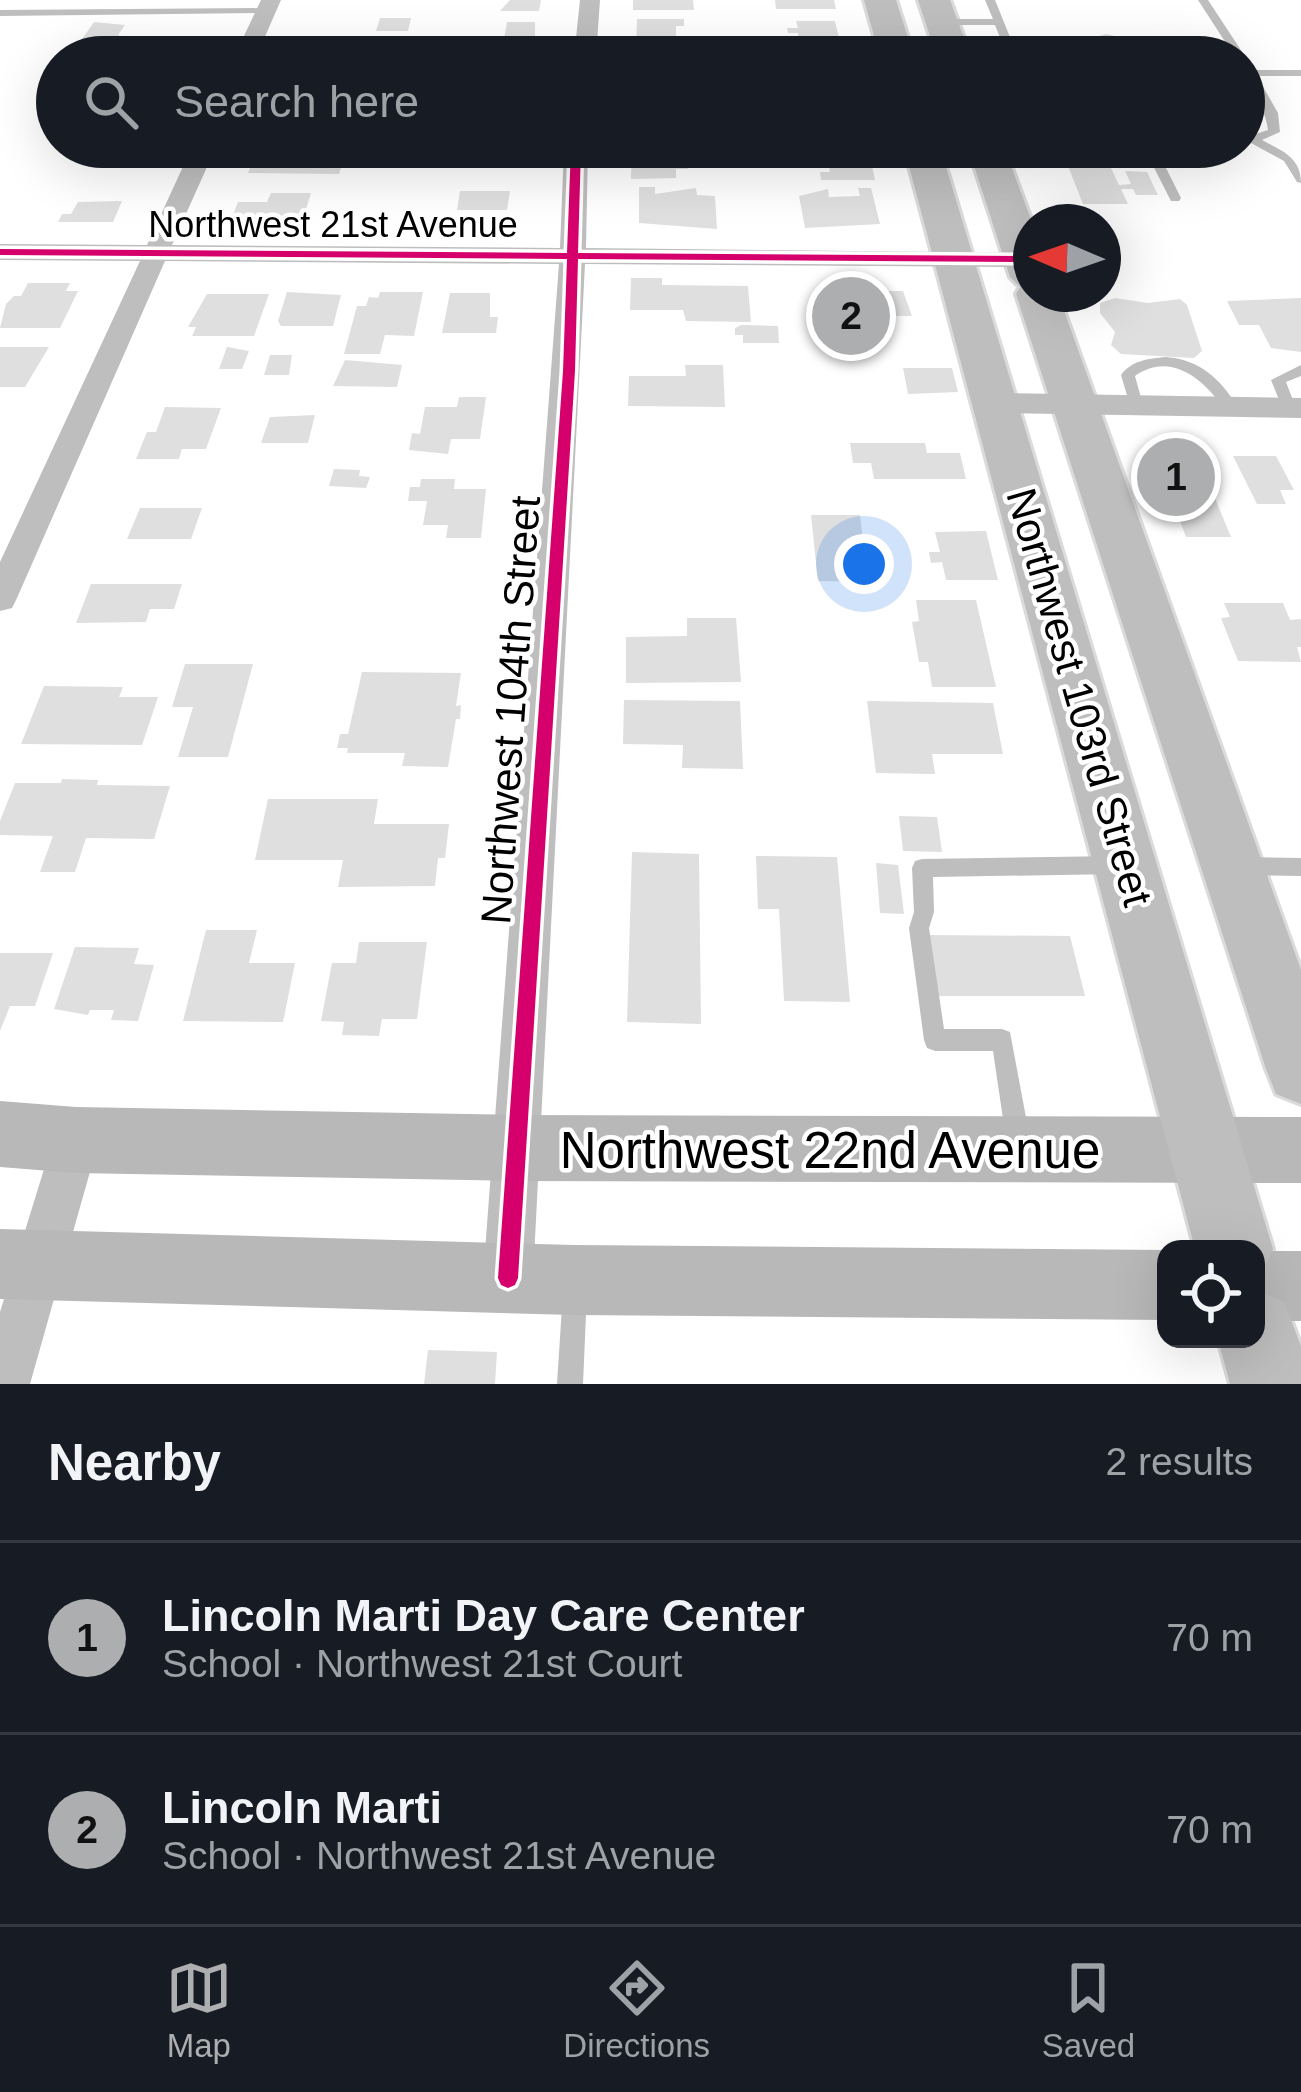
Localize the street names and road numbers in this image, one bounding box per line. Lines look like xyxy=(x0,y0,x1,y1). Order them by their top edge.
street label: Northwest 21st Avenue xyxy=(148,204,518,245)
street label: Northwest 103rd Street xyxy=(997,483,1162,912)
street label: Northwest 104th Street xyxy=(472,494,549,926)
street label: Northwest 22nd Avenue xyxy=(560,1122,1100,1179)

